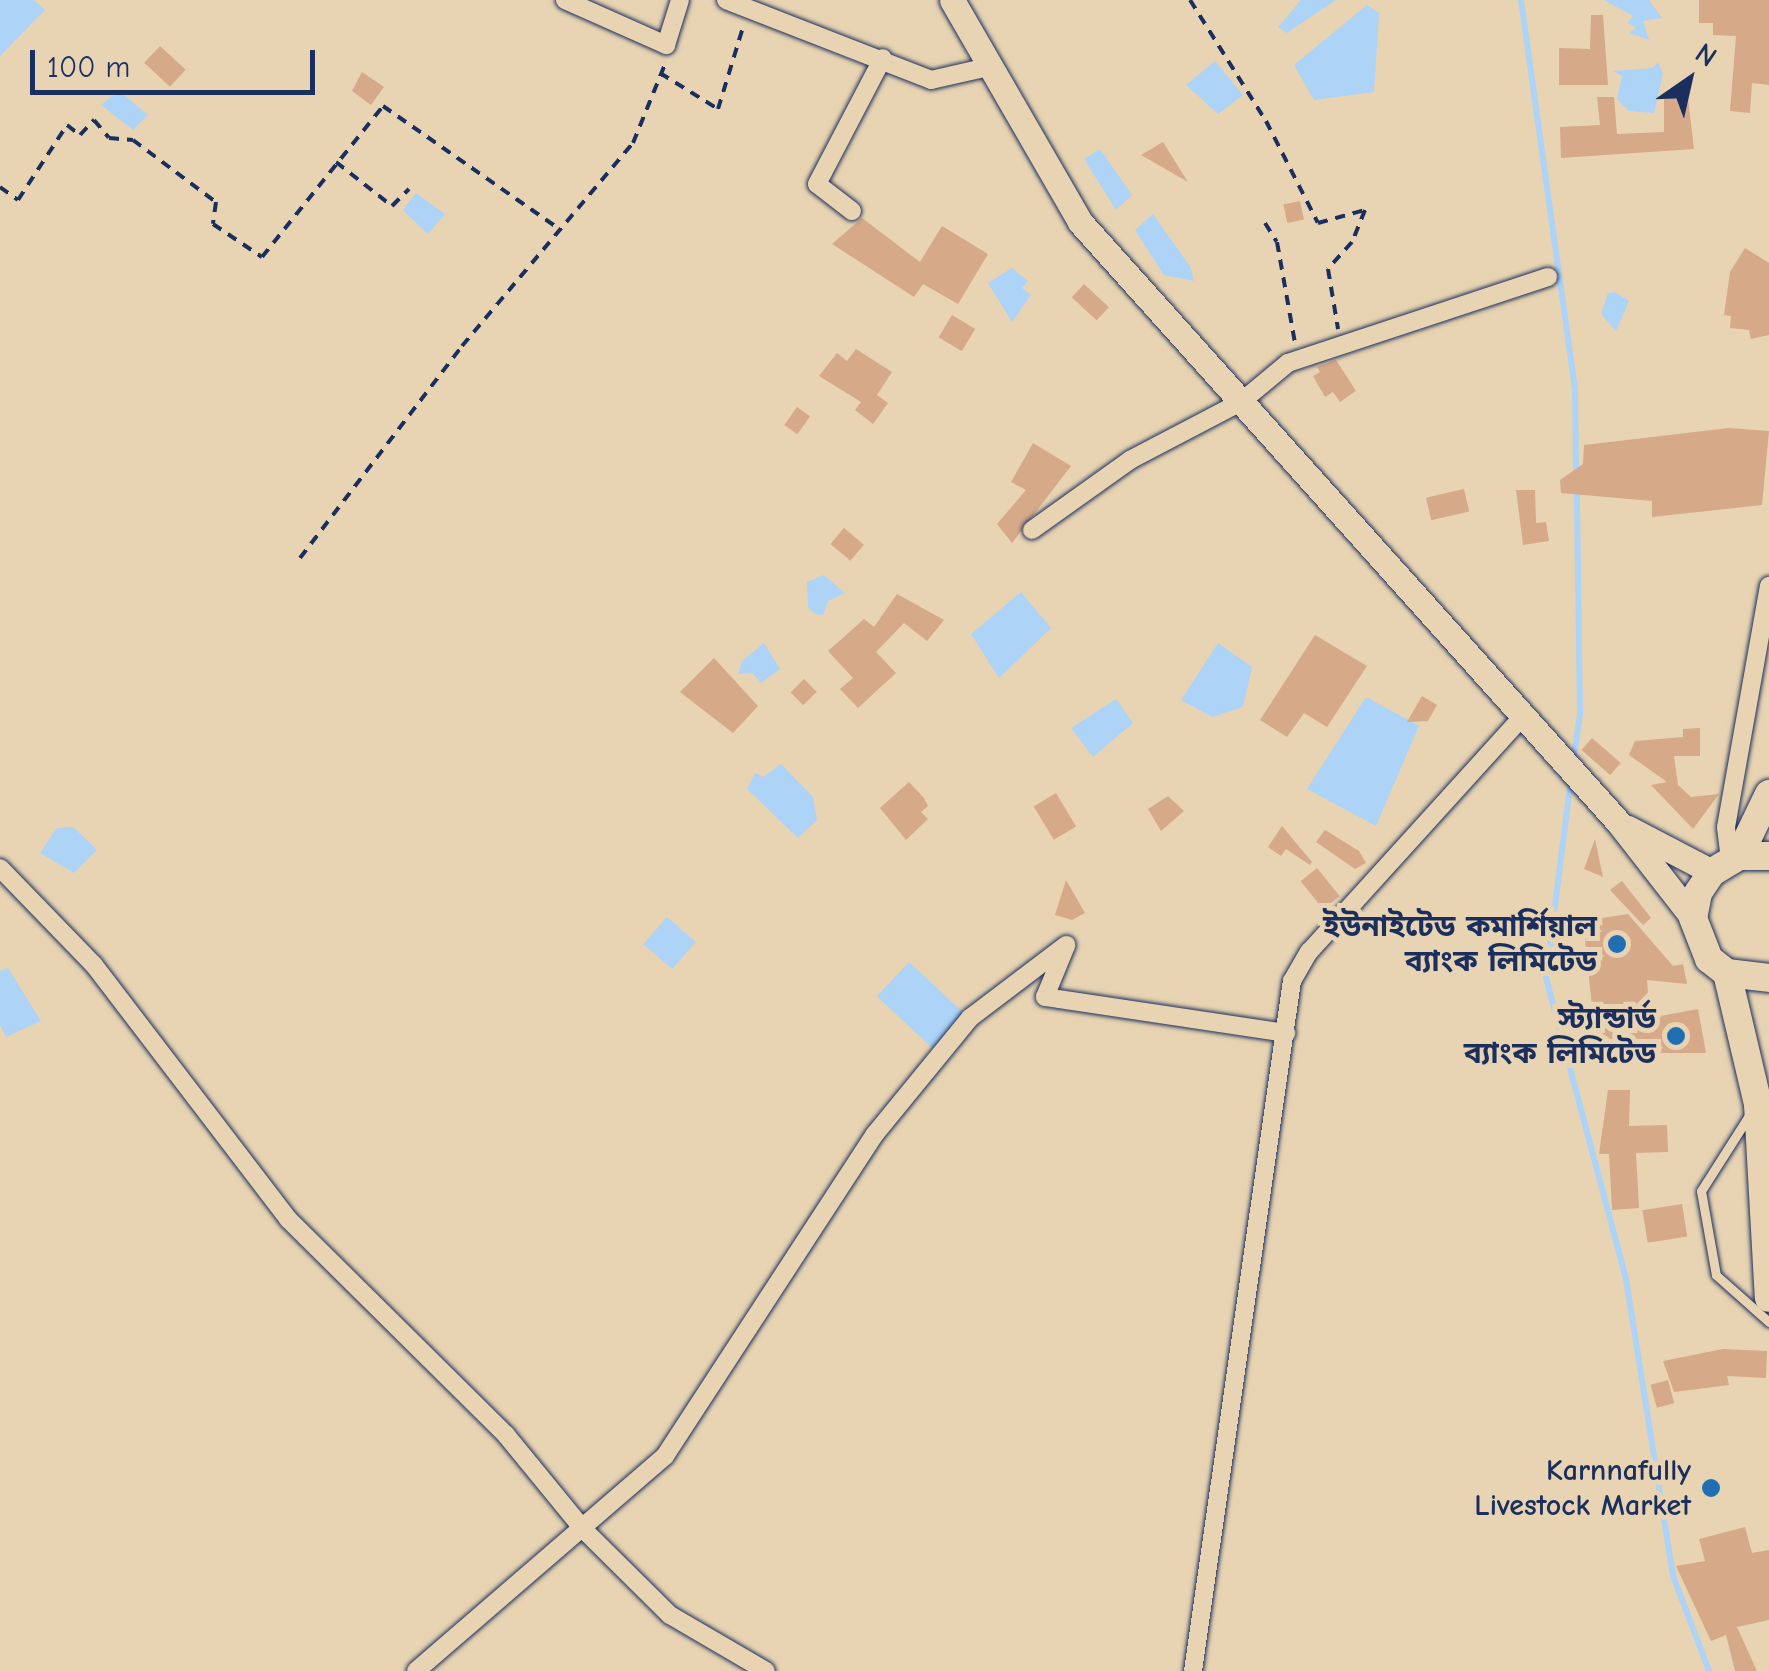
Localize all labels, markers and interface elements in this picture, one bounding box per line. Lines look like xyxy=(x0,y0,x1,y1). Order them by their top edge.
scale bar xyxy=(35,30,320,92)
north arrow xyxy=(1639,30,1739,130)
text: N xyxy=(1689,37,1722,73)
text: 100 m xyxy=(47,50,130,85)
place label: ইউনাইটেড কমার্শিয়াল ব্যাংক লিমিটেড xyxy=(1323,909,1597,980)
marker: ইউনাইটেড কমার্শিয়াল ব্যাংক লিমিটেড xyxy=(1606,933,1628,955)
place label: স্ট্যান্ডার্ড ব্যাংক লিমিটেড xyxy=(1464,1001,1656,1072)
marker: স্ট্যান্ডার্ড ব্যাংক লিমিটেড xyxy=(1665,1025,1687,1047)
place label: Karnnafully Livestock Market xyxy=(1474,1453,1691,1524)
marker: Karnnafully Livestock Market xyxy=(1700,1477,1722,1499)

